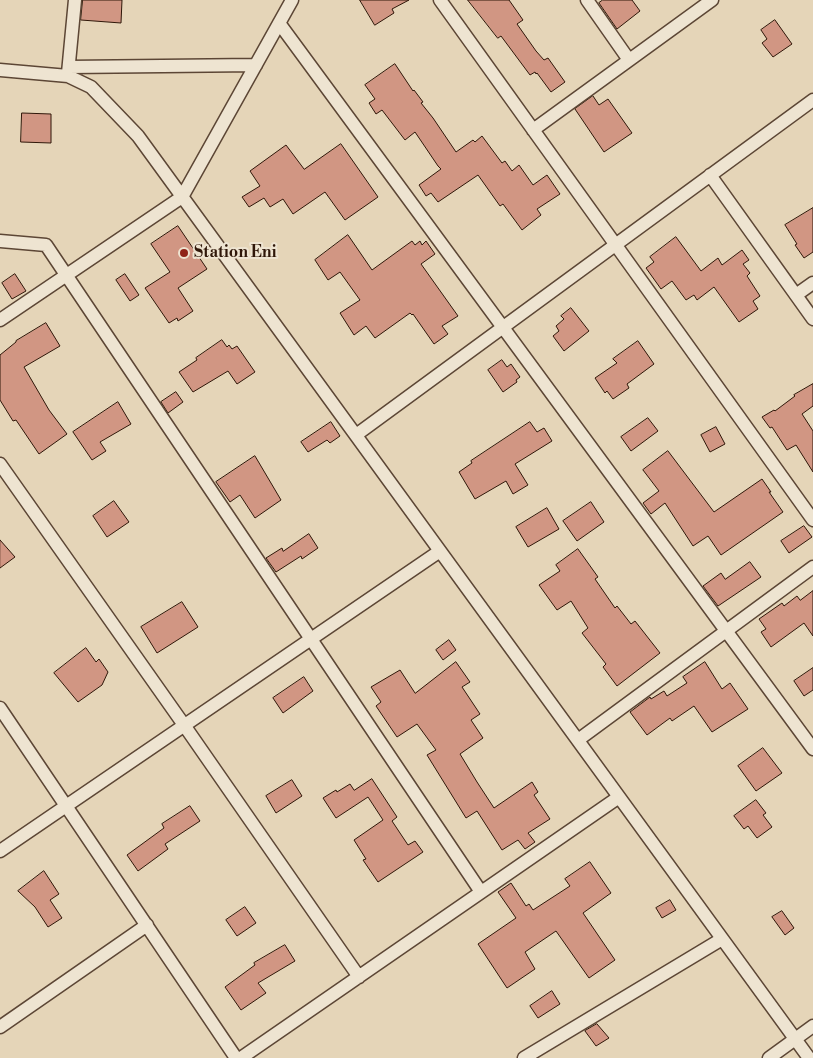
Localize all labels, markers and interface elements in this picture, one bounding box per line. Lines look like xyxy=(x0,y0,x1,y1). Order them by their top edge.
place label: Station Eni xyxy=(194,243,277,263)
marker: Station Eni xyxy=(178,247,190,259)

